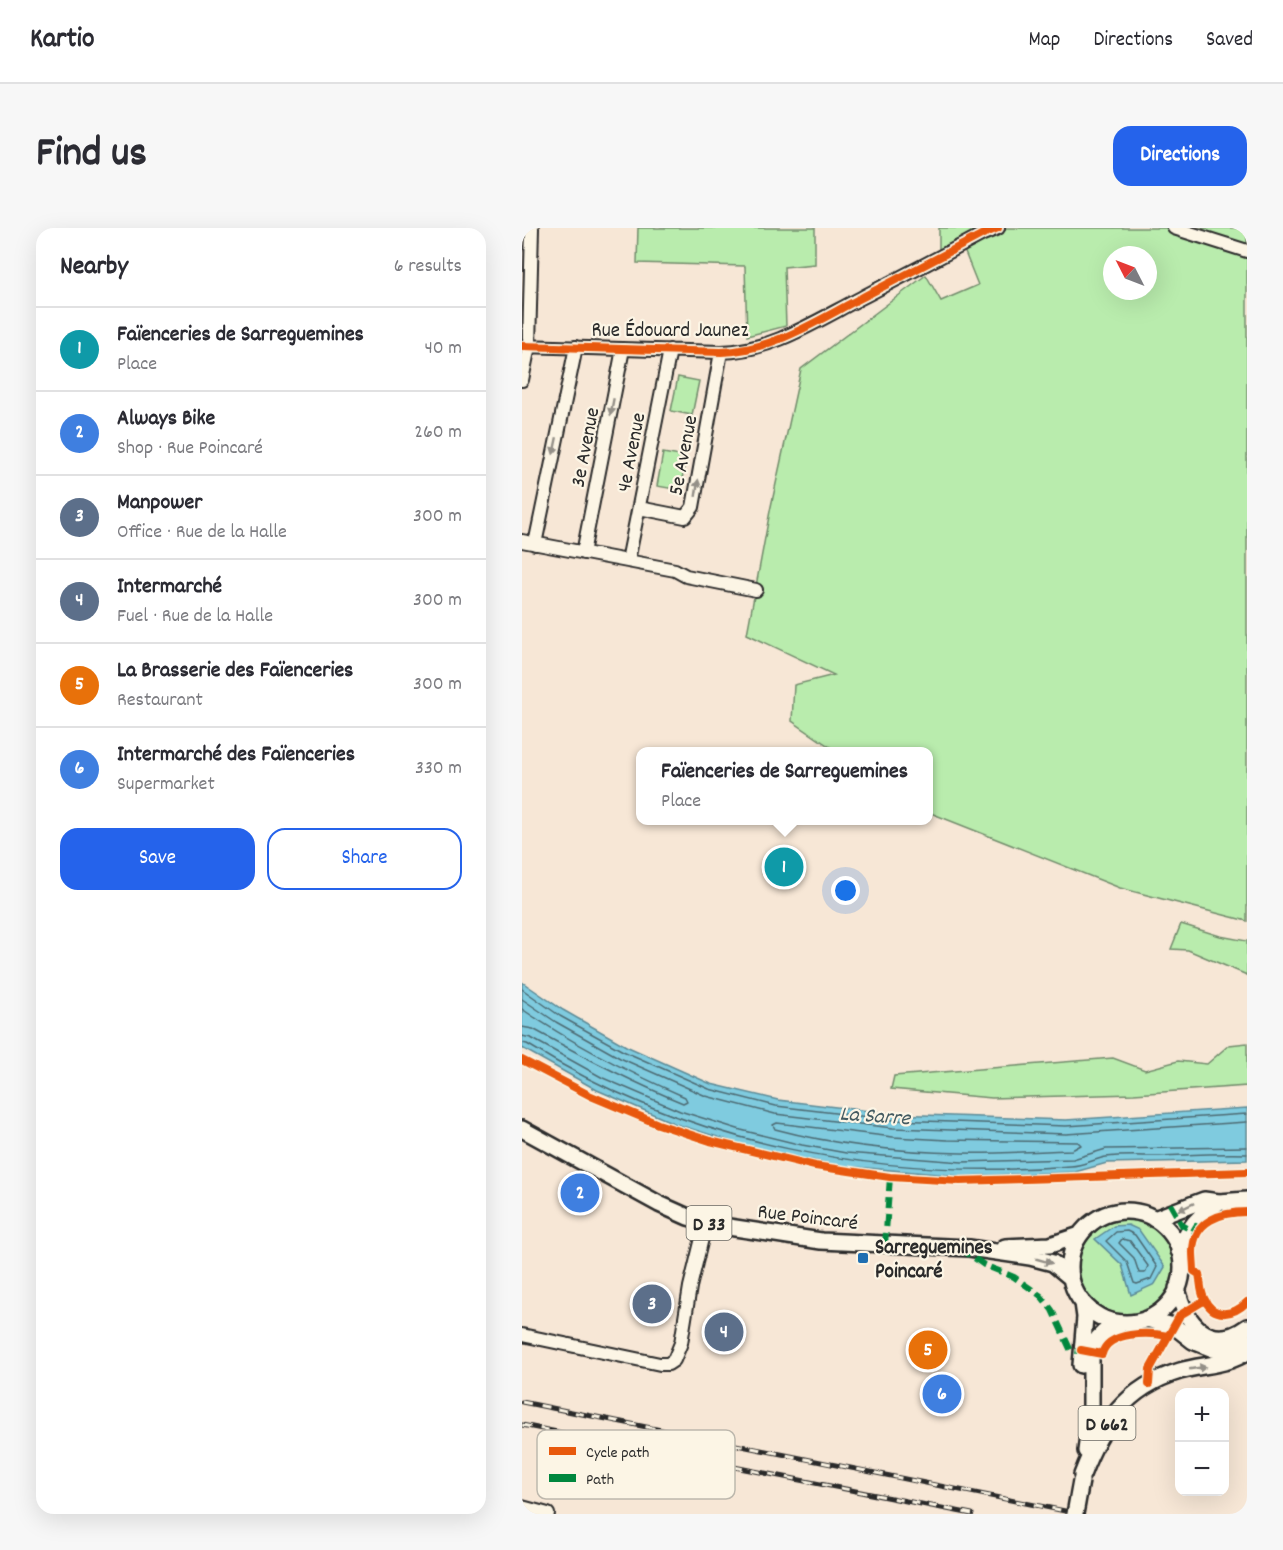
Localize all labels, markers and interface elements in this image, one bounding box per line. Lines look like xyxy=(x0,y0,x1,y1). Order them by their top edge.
text: Kartio xyxy=(30,21,94,61)
text: Map xyxy=(1029,26,1060,56)
text: Directions xyxy=(1093,26,1173,56)
text: Saved xyxy=(1206,26,1253,56)
text: Find us xyxy=(36,126,147,186)
button: Directions xyxy=(1113,126,1247,186)
north arrow xyxy=(1103,246,1157,300)
text: Nearby xyxy=(60,249,128,286)
text: 6 results xyxy=(394,253,462,281)
street label: Rue Édouard Jaunez xyxy=(592,317,748,347)
text: Faïenceries de Sarreguemines xyxy=(117,320,364,351)
text: 1 xyxy=(77,335,82,363)
text: 40 m xyxy=(424,335,462,363)
text: Place xyxy=(117,351,157,379)
one-way arrow xyxy=(607,397,616,416)
text: Always Bike xyxy=(117,404,215,435)
street label: 3e Avenue xyxy=(565,405,609,490)
street label: 4e Avenue xyxy=(611,410,655,495)
street label: 5e Avenue xyxy=(662,413,707,498)
text: 2 xyxy=(75,419,84,447)
text: 260 m xyxy=(414,419,462,447)
text: Shop · Rue Poincaré xyxy=(117,435,263,463)
one-way arrow xyxy=(550,436,560,455)
one-way arrow xyxy=(692,478,701,497)
text: Manpower xyxy=(117,488,202,519)
text: 3 xyxy=(75,503,84,531)
text: 300 m xyxy=(413,503,462,531)
text: Office · Rue de la Halle xyxy=(117,519,287,547)
text: Intermarché xyxy=(117,572,222,603)
text: 4 xyxy=(75,587,84,615)
text: 300 m xyxy=(413,587,462,615)
text: Fuel · Rue de la Halle xyxy=(117,603,273,631)
text: La Brasserie des Faïenceries xyxy=(117,656,353,687)
text: 5 xyxy=(75,671,84,699)
text: 300 m xyxy=(413,671,462,699)
text: Restaurant xyxy=(117,687,203,715)
text: Intermarché des Faïenceries xyxy=(117,740,355,771)
popup xyxy=(636,747,933,825)
text: 6 xyxy=(75,755,84,783)
text: 330 m xyxy=(415,755,462,783)
text: Faïenceries de Sarreguemines xyxy=(661,757,908,788)
text: Supermarket xyxy=(117,771,215,799)
text: Place xyxy=(661,788,701,816)
button: Save xyxy=(60,828,255,890)
button: Share xyxy=(267,828,462,890)
pin: 1 xyxy=(764,844,804,890)
your location xyxy=(831,876,860,905)
water label: La Sarre xyxy=(839,1100,912,1136)
pin: 2 xyxy=(560,1170,600,1216)
street label: Rue Poincaré xyxy=(756,1198,860,1240)
one-way arrow xyxy=(1177,1202,1195,1212)
road number: D 33 xyxy=(686,1206,732,1240)
place label: Sarreguemines Poincaré xyxy=(875,1234,993,1288)
marker: Sarreguemines Poincaré xyxy=(856,1251,870,1265)
one-way arrow xyxy=(1035,1257,1053,1266)
pin: 3 xyxy=(632,1282,672,1326)
pin: 4 xyxy=(704,1310,744,1354)
pin: 5 xyxy=(908,1328,948,1372)
one-way arrow xyxy=(1189,1363,1208,1373)
pin: 6 xyxy=(922,1372,962,1416)
map controls xyxy=(1175,1388,1229,1496)
button: + xyxy=(1175,1388,1229,1442)
road number: D 662 xyxy=(1078,1406,1136,1440)
legend xyxy=(537,1430,735,1499)
text: Cycle path xyxy=(586,1442,649,1465)
button: − xyxy=(1175,1442,1229,1496)
text: Path xyxy=(586,1469,614,1492)

